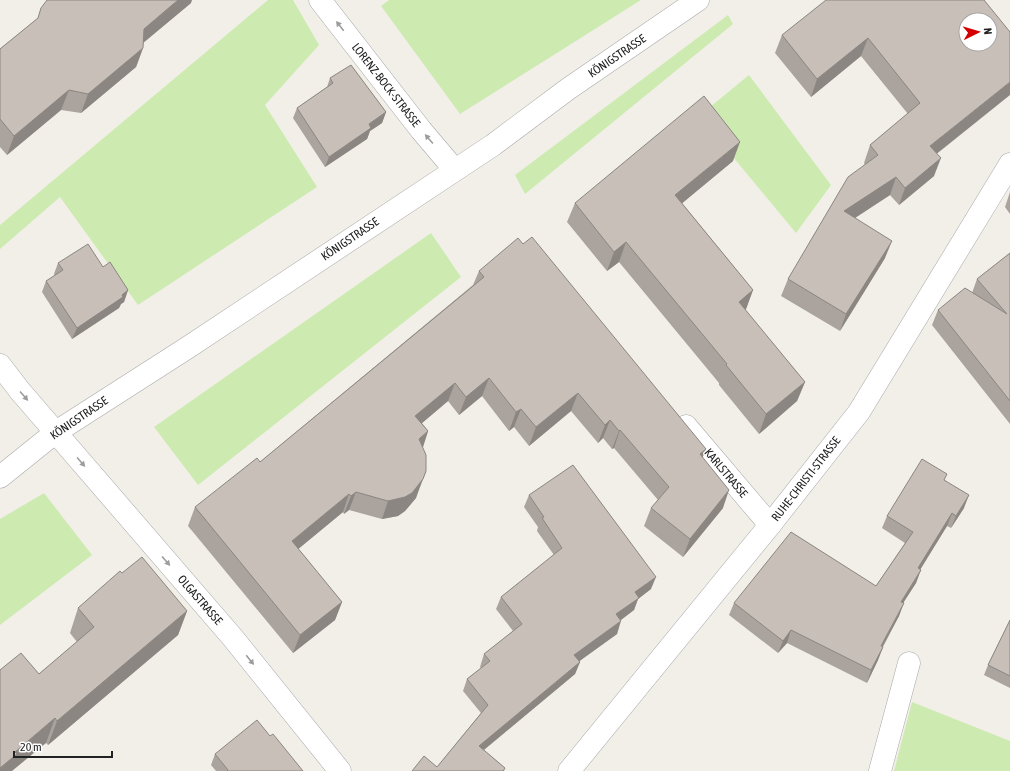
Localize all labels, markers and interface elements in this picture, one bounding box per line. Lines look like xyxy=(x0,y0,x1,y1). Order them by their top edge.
north arrow xyxy=(958,12,998,52)
one-way arrow xyxy=(336,20,344,31)
text: N xyxy=(982,27,994,35)
street label: KÖNIGSTRASSE xyxy=(586,32,648,80)
street label: LORENZ-BOCK-STRASSE xyxy=(349,40,423,130)
one-way arrow xyxy=(424,134,433,145)
street label: KÖNIGSTRASSE xyxy=(319,215,381,263)
one-way arrow xyxy=(19,390,28,401)
street label: KÖNIGSTRASSE xyxy=(48,394,110,442)
street label: RUHE-CHRISTI-STRASSE xyxy=(769,434,843,524)
street label: KARLSTRASSE xyxy=(701,446,751,500)
one-way arrow xyxy=(77,457,86,467)
one-way arrow xyxy=(161,555,170,566)
street label: OLGASTRASSE xyxy=(175,572,225,628)
one-way arrow xyxy=(246,654,254,665)
scale bar xyxy=(14,733,112,759)
text: 20 m xyxy=(20,740,42,754)

